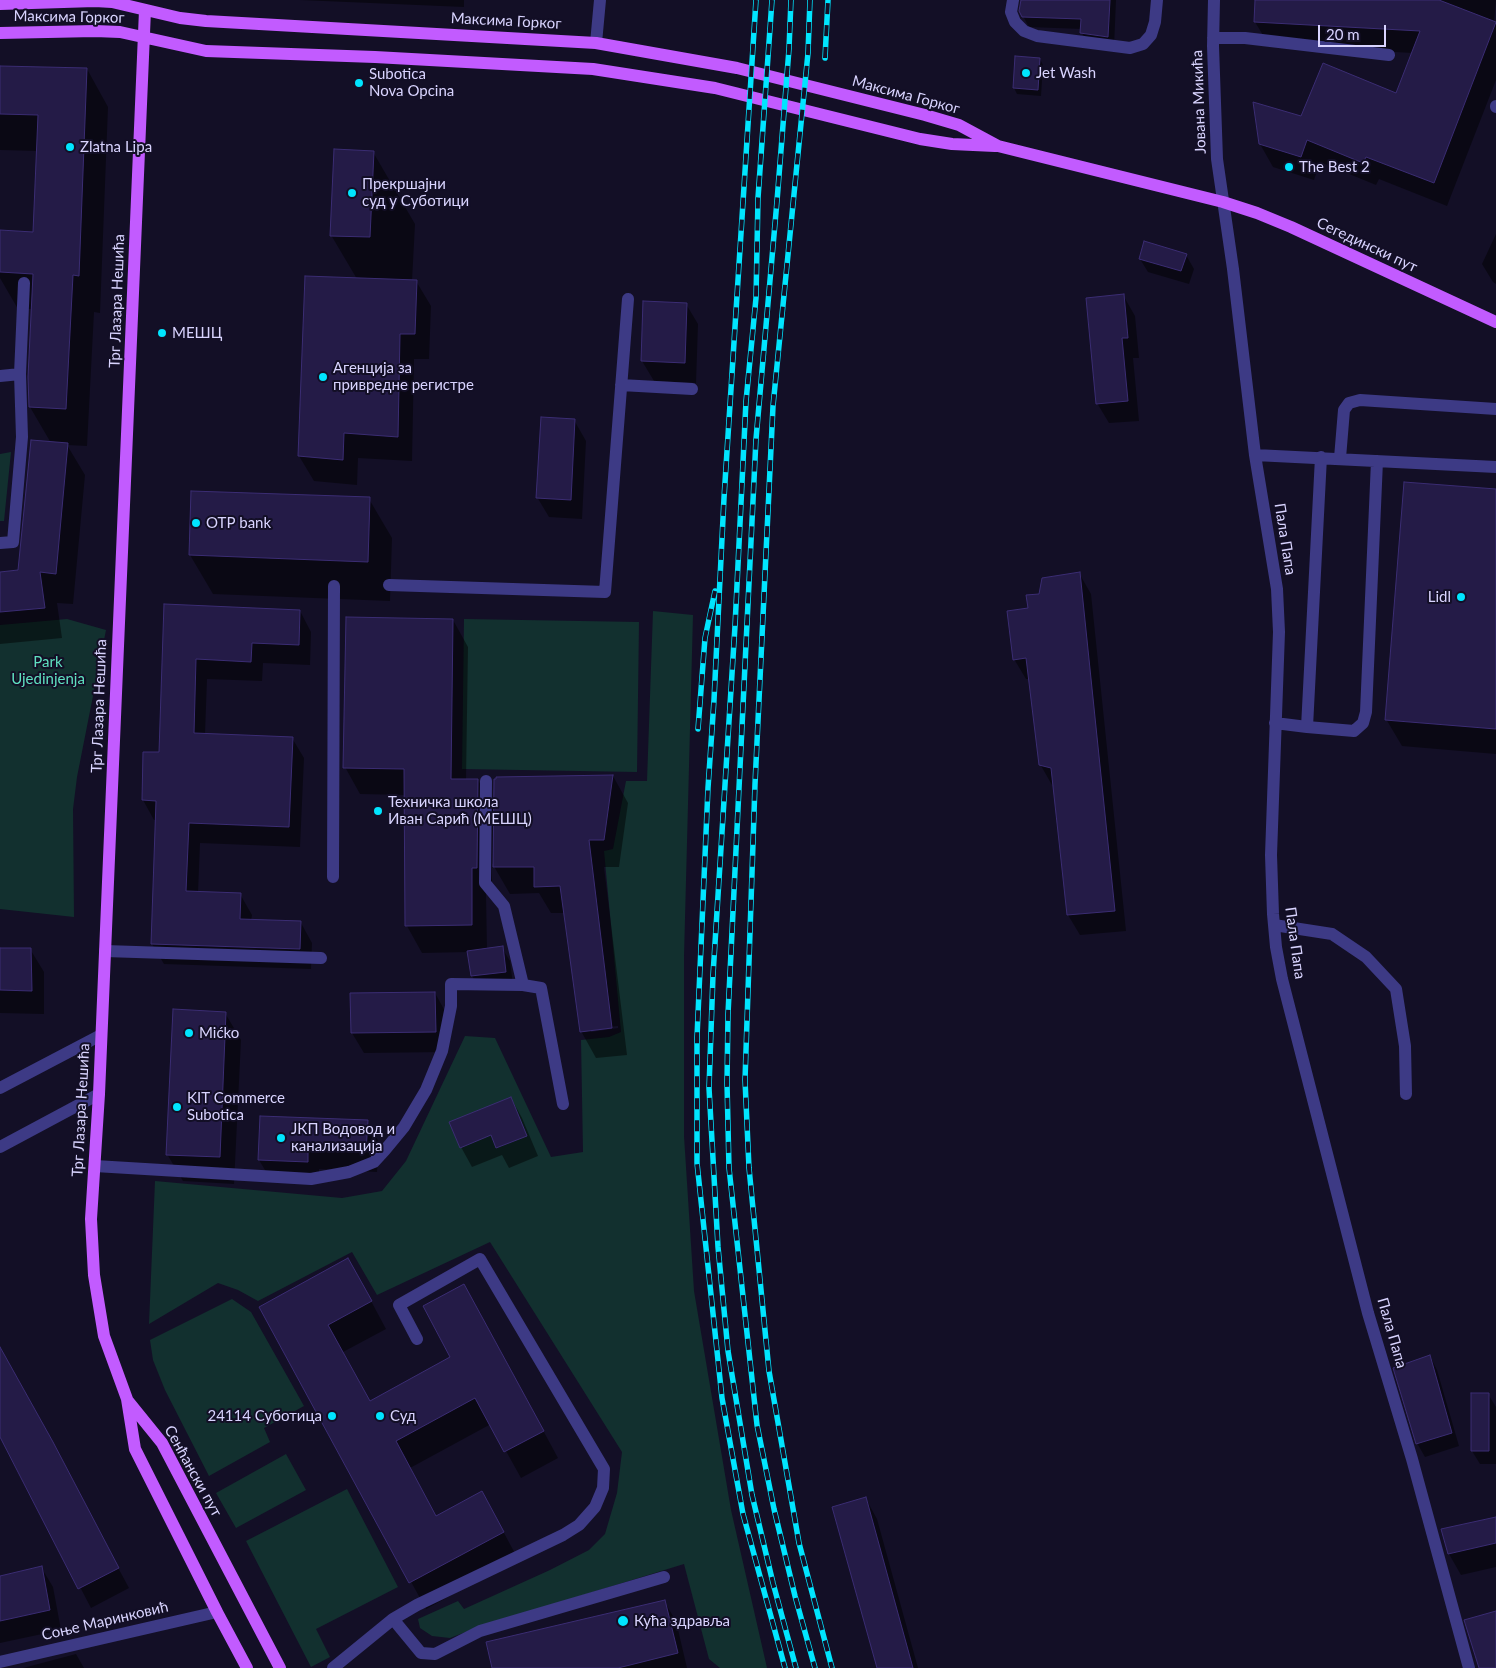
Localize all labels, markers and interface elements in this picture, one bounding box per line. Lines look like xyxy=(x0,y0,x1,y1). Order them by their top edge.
street label: Максима Горког xyxy=(13,7,125,27)
street label: Максима Горког xyxy=(450,9,562,33)
scale bar xyxy=(1321,15,1388,47)
text: 20 m xyxy=(1326,25,1360,43)
street label: Јована Микића xyxy=(1188,50,1210,154)
place label: Jet Wash xyxy=(1036,64,1096,82)
place label: Subotica Nova Opcina xyxy=(369,65,454,100)
marker: Jet Wash xyxy=(1020,67,1032,79)
street label: Максима Горког xyxy=(850,72,962,118)
marker: Subotica Nova Opcina xyxy=(353,77,365,89)
place label: Zlatna Lipa xyxy=(80,138,152,156)
marker: Zlatna Lipa xyxy=(64,141,76,153)
place label: The Best 2 xyxy=(1299,158,1370,176)
marker: The Best 2 xyxy=(1283,161,1295,173)
place label: Прекршајни суд у Суботици xyxy=(362,175,469,210)
marker: Прекршајни суд у Суботици xyxy=(346,187,358,199)
street label: Сегедински пут xyxy=(1314,214,1420,276)
street label: Трг Лазара Нешића xyxy=(106,234,128,368)
place label: МЕШЦ xyxy=(172,324,222,342)
marker: МЕШЦ xyxy=(156,327,168,339)
place label: Агенција за привредне регистре xyxy=(333,359,474,394)
marker: Агенција за привредне регистре xyxy=(317,371,329,383)
street label: Пала Папа xyxy=(1270,502,1300,576)
place label: OTP bank xyxy=(206,514,271,532)
marker: OTP bank xyxy=(190,517,202,529)
place label: Lidl xyxy=(1428,588,1451,606)
marker: Lidl xyxy=(1455,591,1467,603)
street label: Трг Лазара Нешића xyxy=(88,639,110,773)
park label: Park Ujedinjenja xyxy=(11,653,85,688)
place label: Техничка школа Иван Сарић (МЕШЦ) xyxy=(388,793,532,828)
marker: Техничка школа Иван Сарић (МЕШЦ) xyxy=(372,805,384,817)
street label: Пала Папа xyxy=(1281,906,1309,980)
place label: Mićko xyxy=(199,1024,239,1042)
marker: Mićko xyxy=(183,1027,195,1039)
street label: Трг Лазара Нешића xyxy=(69,1043,93,1177)
place label: KIT Commerce Subotica xyxy=(187,1089,285,1124)
marker: KIT Commerce Subotica xyxy=(171,1101,183,1113)
place label: ЈКП Водовод и канализација xyxy=(291,1120,395,1155)
marker: ЈКП Водовод и канализација xyxy=(275,1132,287,1144)
street label: Пала Папа xyxy=(1373,1296,1411,1370)
place label: 24114 Суботица xyxy=(207,1407,322,1425)
place label: Суд xyxy=(390,1407,416,1425)
marker: 24114 Суботица xyxy=(326,1410,338,1422)
marker: Суд xyxy=(374,1410,386,1422)
street label: Сенћански пут xyxy=(160,1422,226,1520)
street label: Соње Маринковић xyxy=(40,1598,170,1644)
place label: Кућа здравља xyxy=(634,1612,730,1630)
marker: Кућа здравља xyxy=(616,1614,630,1628)

